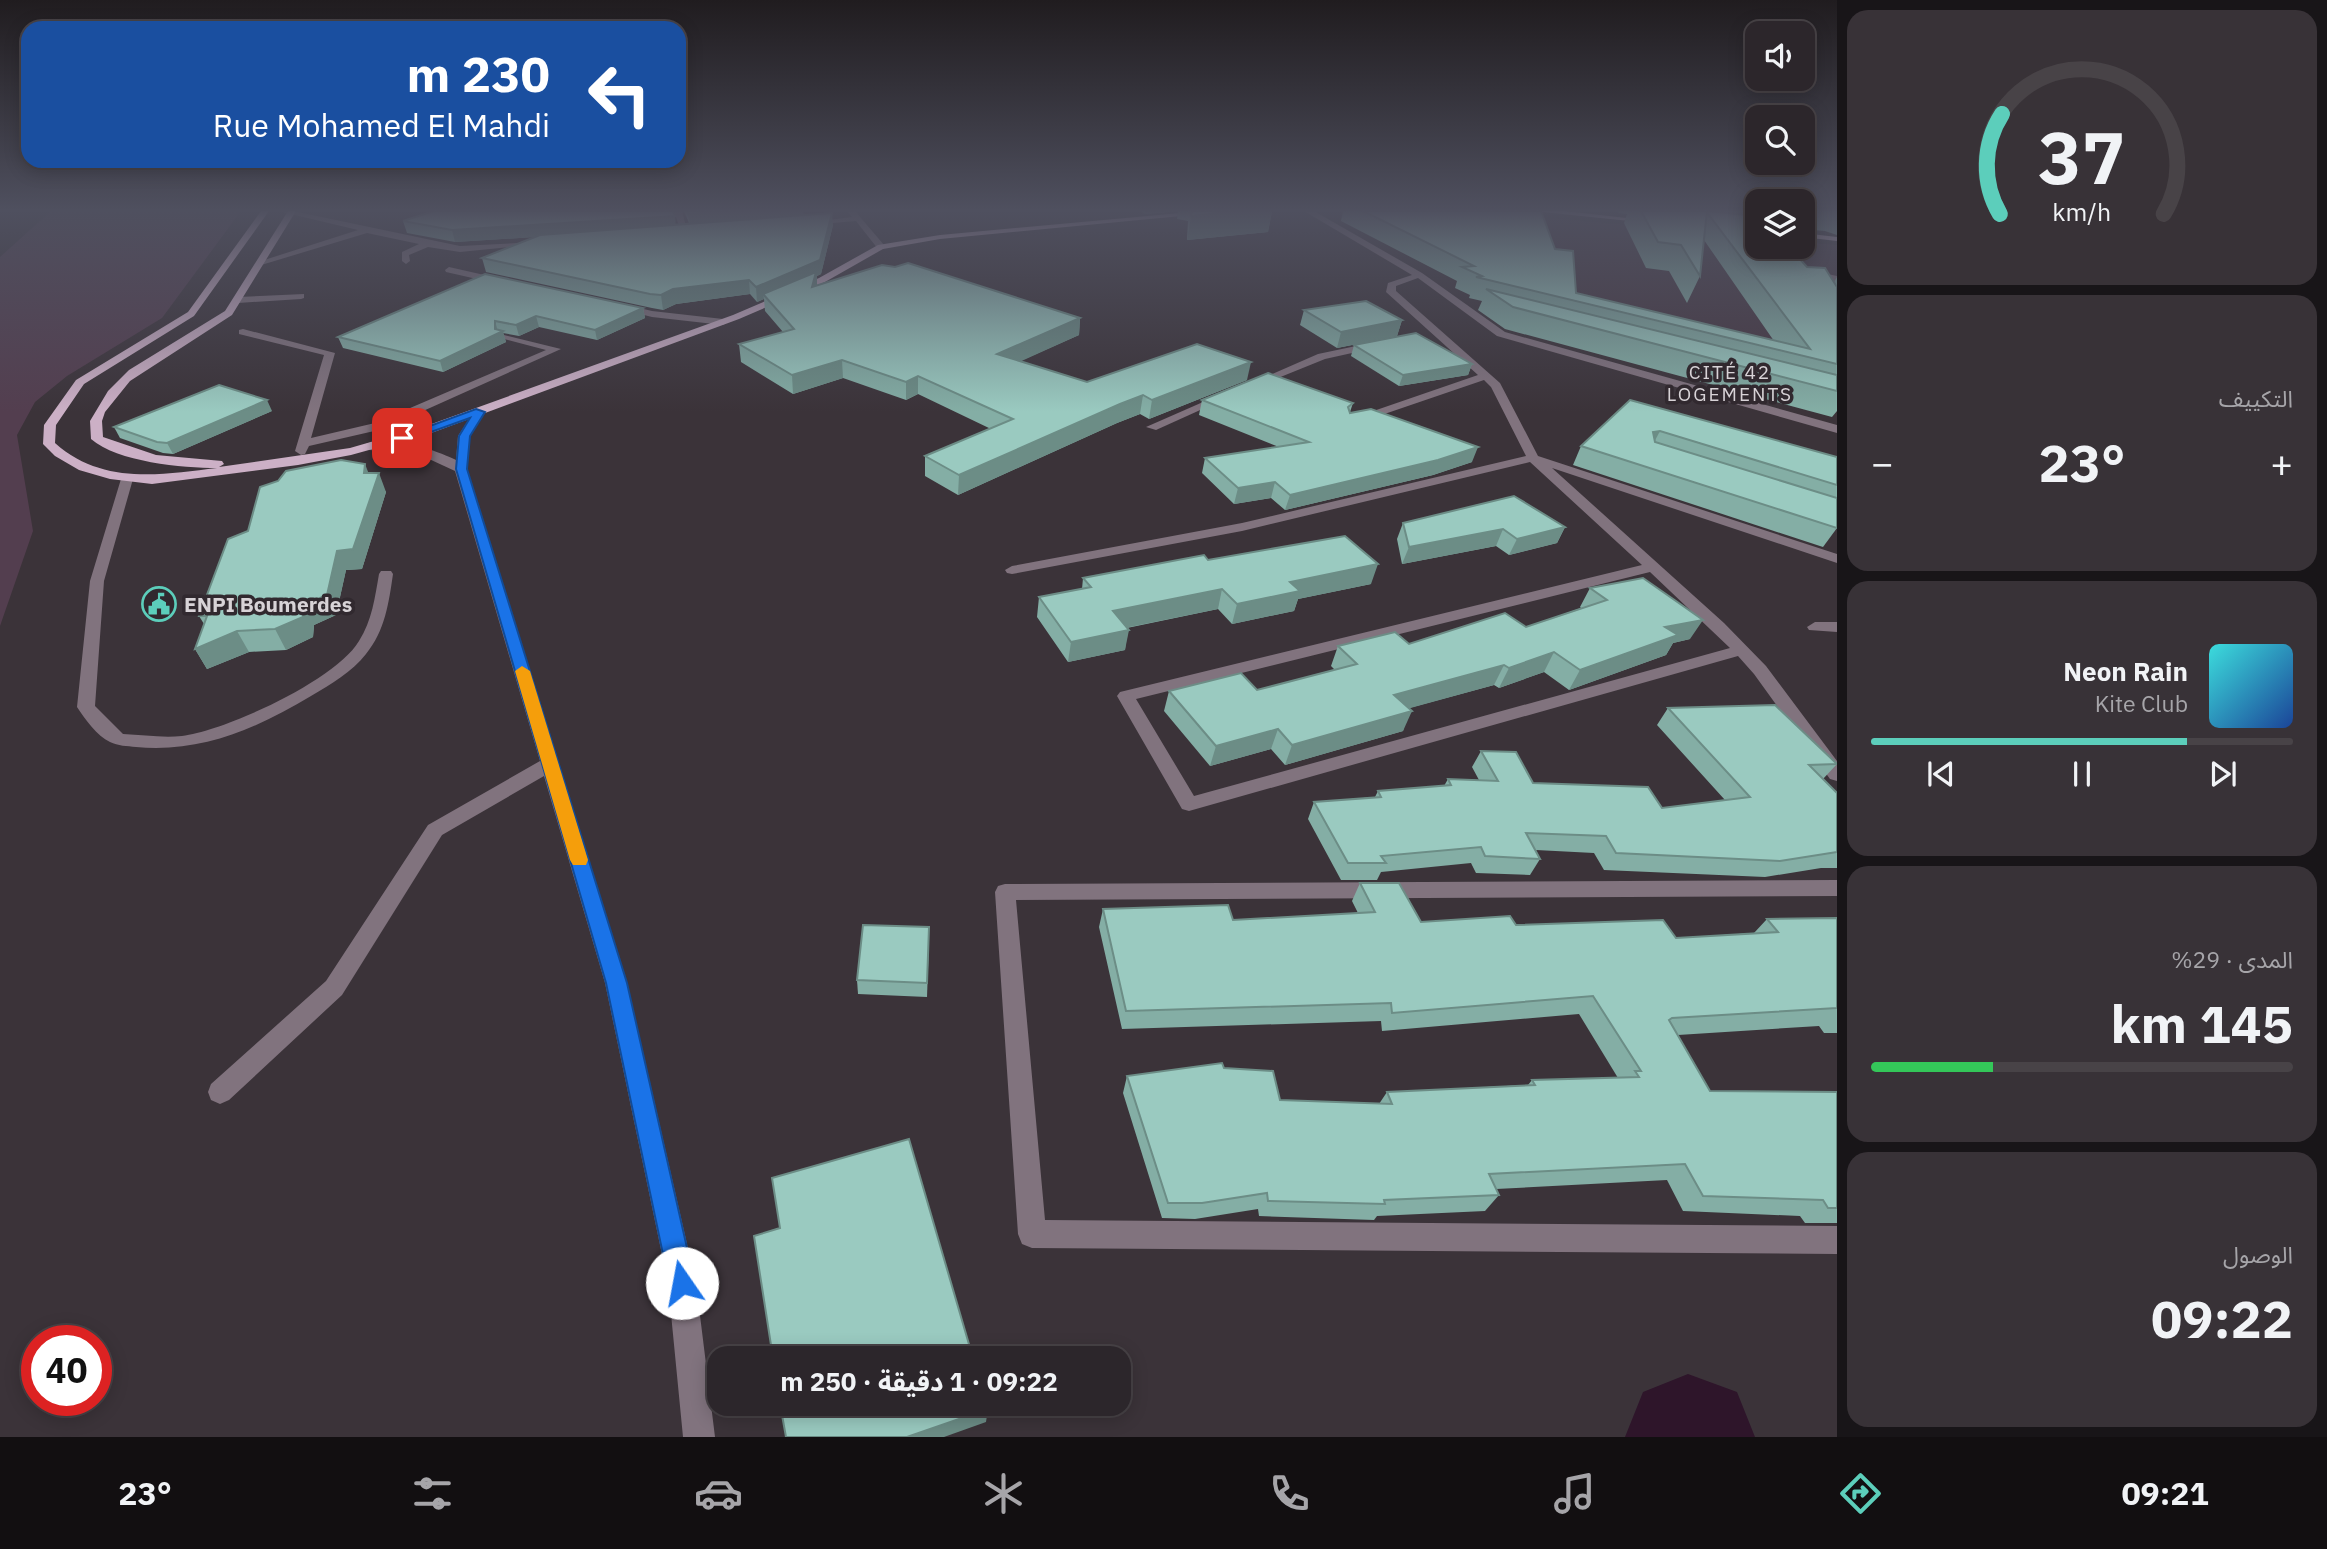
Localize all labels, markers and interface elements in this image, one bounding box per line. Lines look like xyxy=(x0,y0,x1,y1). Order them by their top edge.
map controls xyxy=(1745,21,1815,259)
button: sound xyxy=(1745,21,1815,91)
text: 230 m xyxy=(406,42,550,105)
icon: left xyxy=(574,49,665,140)
text: Rue Mohamed El Mahdi xyxy=(213,104,550,146)
button: search xyxy=(1745,105,1815,175)
text: 37 xyxy=(2038,109,2126,204)
button: layers xyxy=(1745,189,1815,259)
text: km/h xyxy=(2053,195,2111,228)
district label: CITÉ 42 LOGEMENTS xyxy=(1667,360,1793,406)
text: التكييف xyxy=(2219,383,2293,413)
pin xyxy=(372,408,432,468)
icon: arrive xyxy=(383,419,421,457)
text: 23° xyxy=(2039,429,2125,496)
text: − xyxy=(1871,438,1894,487)
text: + xyxy=(2270,438,2293,487)
public building icon: ENPI Boumerdes xyxy=(140,585,178,623)
place label: ENPI Boumerdes xyxy=(184,590,352,618)
text: Neon Rain xyxy=(2063,654,2188,688)
text: Kite Club xyxy=(2095,688,2188,718)
icon: previous xyxy=(1922,755,1960,793)
icon: pause xyxy=(2063,755,2101,793)
icon: next xyxy=(2204,755,2242,793)
text: المدى · 29% xyxy=(2171,944,2293,974)
text: 145 km xyxy=(2111,990,2293,1057)
text: الوصول xyxy=(2223,1239,2293,1269)
position arrow xyxy=(645,1246,719,1320)
text: 09:22 xyxy=(2151,1285,2293,1352)
speed limit sign: 40 xyxy=(21,1325,112,1416)
text: 09:22 · 1 دقيقة · 250 m xyxy=(780,1364,1058,1398)
icon: filters xyxy=(408,1469,457,1518)
icon: car xyxy=(694,1469,743,1518)
icon: climate xyxy=(979,1469,1028,1518)
icon: phone xyxy=(1265,1469,1314,1518)
icon: music xyxy=(1550,1469,1599,1518)
icon: directions xyxy=(1836,1469,1885,1518)
text: 23° xyxy=(118,1472,172,1514)
text: 09:21 xyxy=(2121,1472,2209,1514)

